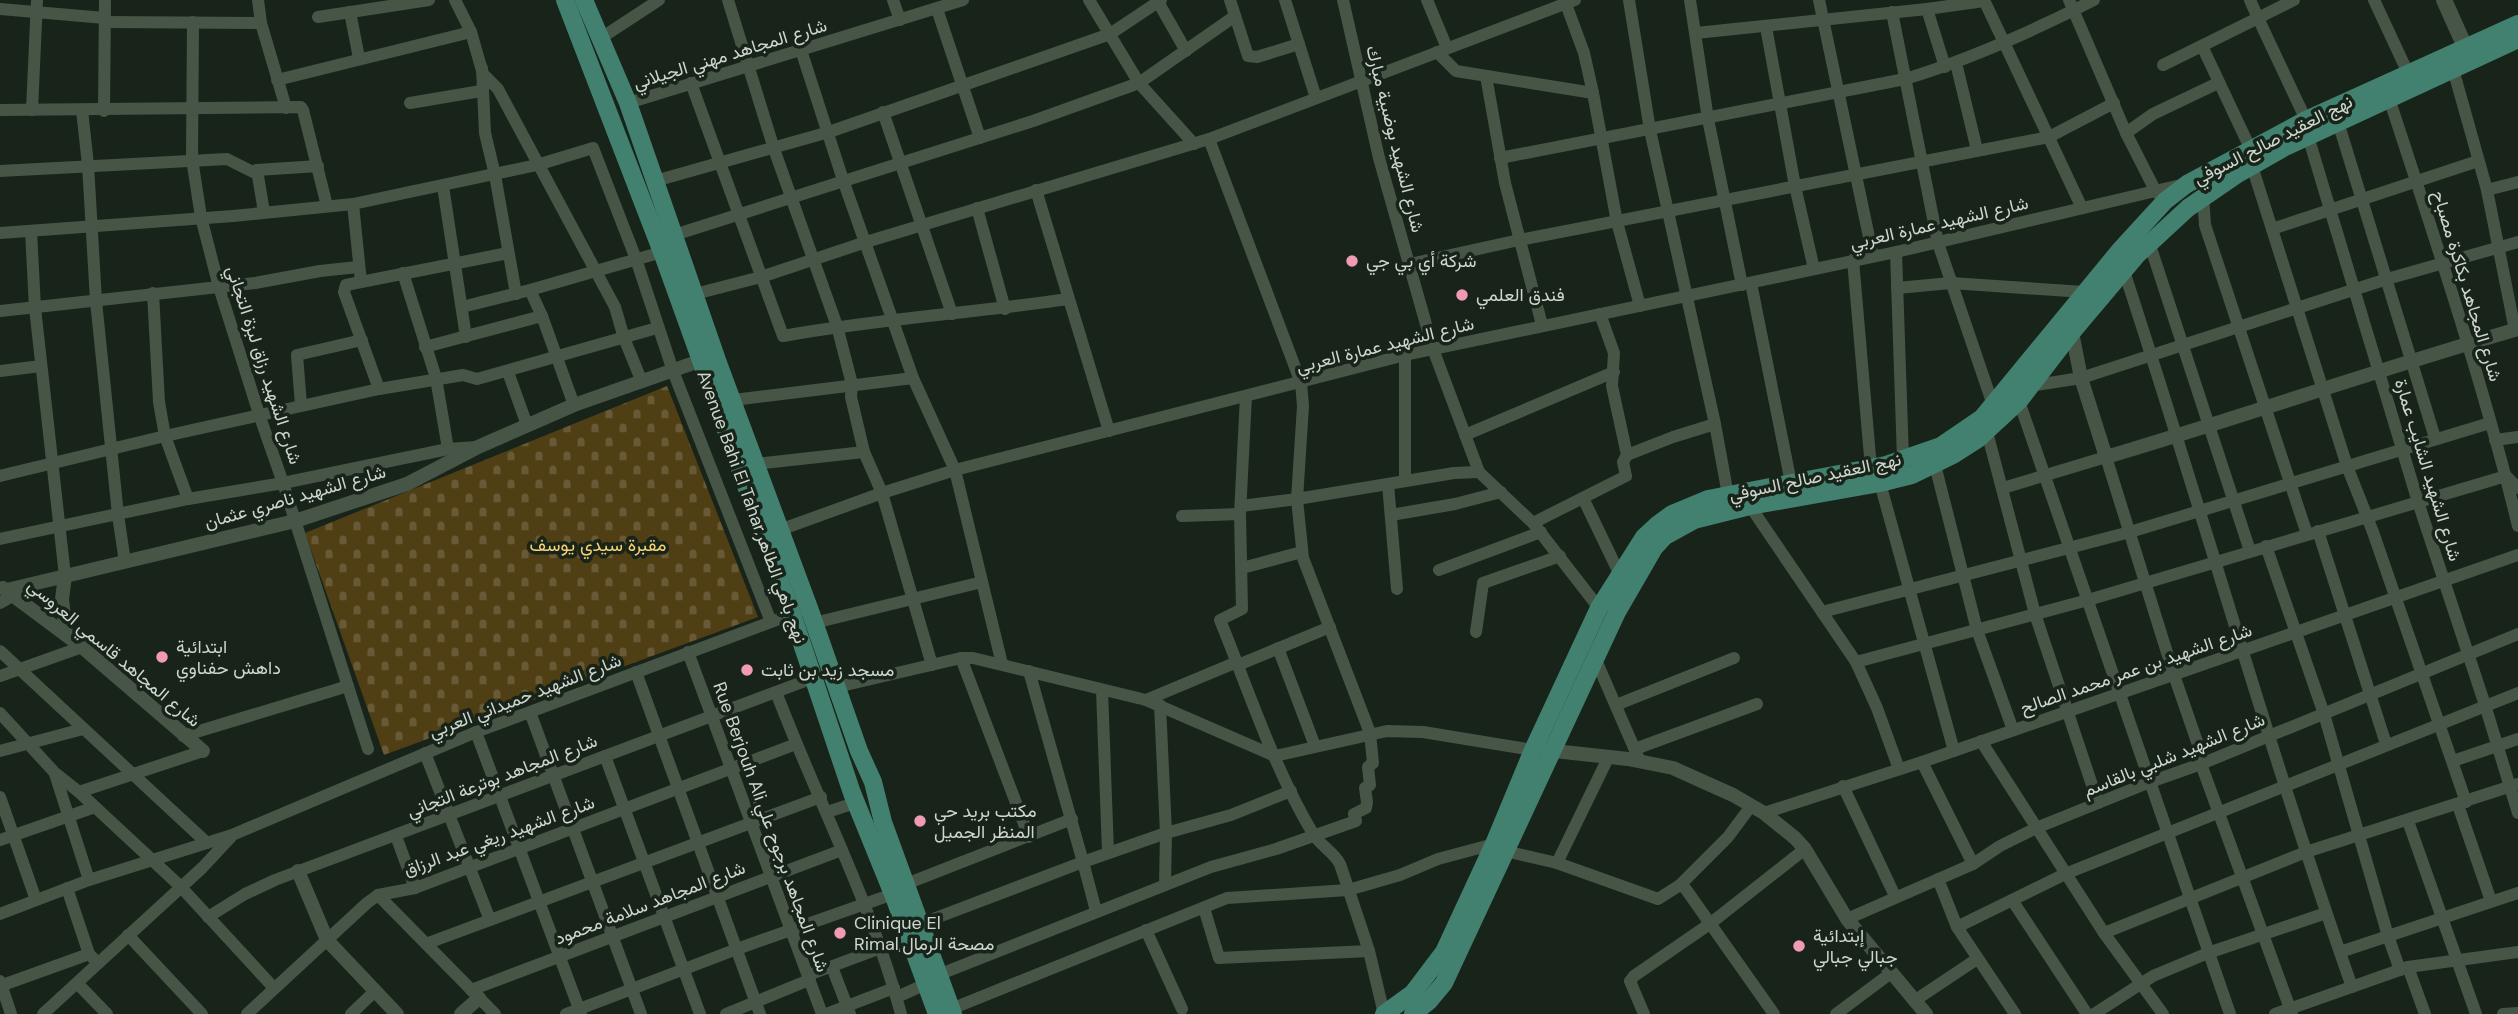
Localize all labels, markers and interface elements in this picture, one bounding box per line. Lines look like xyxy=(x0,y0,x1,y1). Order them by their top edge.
street label: شارع المجاهد مهني الجيلاني xyxy=(630,13,831,98)
street label: شارع الشهيد بوضبية مبارك xyxy=(1360,43,1430,235)
street label: نهج العقيد صالح السوفي xyxy=(2189,89,2358,193)
street label: شارع المجاهد بكاكرة مصباح xyxy=(2427,188,2507,384)
street label: شارع الشهيد عمارة العربي xyxy=(1847,191,2031,258)
place label: شركة أي بي جي xyxy=(1366,249,1476,276)
marker: شركة أي بي جي xyxy=(1344,253,1360,269)
street label: شارع الشهيد رزاق لبزة التجاني xyxy=(218,263,307,468)
place label: فندق العلمي xyxy=(1476,283,1565,310)
marker: فندق العلمي xyxy=(1454,287,1470,303)
street label: شارع الشهيد عمارة العربي xyxy=(1294,311,1477,382)
street label: Avenue Bahi El Tahar,نهج باهي الطاهر xyxy=(688,367,813,648)
street label: شارع الشهيد الشايب عمارة xyxy=(2389,376,2467,564)
street label: نهج العقيد صالح السوفي xyxy=(1727,447,1904,510)
street label: شارع الشهيد ناصري عثمان xyxy=(201,460,389,537)
park label: مقبرة سيدي يوسف xyxy=(530,533,666,560)
street label: شارع المجاهد قاسمي العروسي xyxy=(21,573,206,735)
street label: شارع الشهيد بن عمر محمد الصالح xyxy=(2017,618,2255,720)
place label: ابتدائية داهش حفناوي xyxy=(176,635,281,683)
street label: شارع الشهيد حميداني العربي xyxy=(425,648,626,747)
marker: ابتدائية داهش حفناوي xyxy=(154,649,170,665)
place label: مسجد زيد بن ثابت xyxy=(761,658,894,682)
marker: مسجد زيد بن ثابت xyxy=(739,662,755,678)
street label: Rue Berjouh Ali,شارع المجاهد برجوح علي xyxy=(704,679,835,976)
street label: شارع الشهيد شلبي بالقاسم xyxy=(2079,708,2270,805)
street label: شارع المجاهد بوترعة التجاني xyxy=(403,729,602,826)
street label: شارع الشهيد ريغي عبد الرزاق xyxy=(400,790,599,885)
place label: مكتب بريد حي المنظر الجميل xyxy=(934,799,1037,844)
marker: مكتب بريد حي المنظر الجميل xyxy=(912,813,928,829)
street label: شارع المجاهد سلامة محمود xyxy=(551,856,749,950)
place label: Clinique El Rimal,مصحة الرمال xyxy=(854,911,994,956)
place label: إبتدائية جبالي جبالي xyxy=(1813,924,1898,972)
marker: Clinique El Rimal,مصحة الرمال xyxy=(832,925,848,941)
marker: إبتدائية جبالي جبالي xyxy=(1791,938,1807,954)

